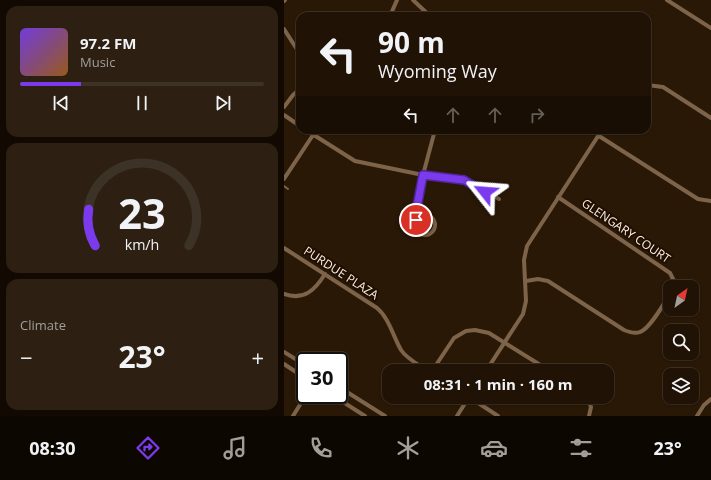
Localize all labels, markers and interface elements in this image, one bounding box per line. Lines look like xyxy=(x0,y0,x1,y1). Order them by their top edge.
text: 90 m xyxy=(378,23,445,61)
icon: left xyxy=(312,28,364,80)
text: 97.2 FM xyxy=(80,33,136,53)
text: Music xyxy=(80,53,115,71)
text: Wyoming Way xyxy=(378,59,497,83)
icon: previous xyxy=(50,92,72,114)
icon: pause xyxy=(131,92,153,114)
icon: next xyxy=(212,92,234,114)
icon: left xyxy=(400,104,422,126)
icon: ahead xyxy=(442,104,464,126)
icon: ahead xyxy=(484,104,506,126)
icon: right xyxy=(526,104,548,126)
position arrow xyxy=(464,171,506,213)
text: 23 xyxy=(118,185,166,241)
street label: GLENGARY COURT xyxy=(578,194,674,267)
pin xyxy=(399,203,433,237)
icon: arrive xyxy=(405,209,427,231)
text: km/h xyxy=(125,235,159,254)
street label: PURDUE PLAZA xyxy=(301,242,382,303)
north arrow xyxy=(663,280,699,316)
map controls xyxy=(663,280,699,404)
text: Climate xyxy=(20,316,66,334)
button: search xyxy=(663,324,699,360)
text: 23° xyxy=(118,336,166,377)
text: − xyxy=(20,342,33,372)
text: + xyxy=(251,342,264,372)
speed limit sign: 30 xyxy=(296,352,348,404)
button: layers xyxy=(663,368,699,404)
text: 08:31 · 1 min · 160 m xyxy=(424,374,572,394)
icon: directions xyxy=(134,434,162,462)
icon: music xyxy=(221,434,249,462)
icon: phone xyxy=(307,434,335,462)
icon: climate xyxy=(394,434,422,462)
icon: car xyxy=(480,434,508,462)
icon: filters xyxy=(567,434,595,462)
text: 08:30 xyxy=(29,436,76,460)
text: 23° xyxy=(653,436,682,460)

